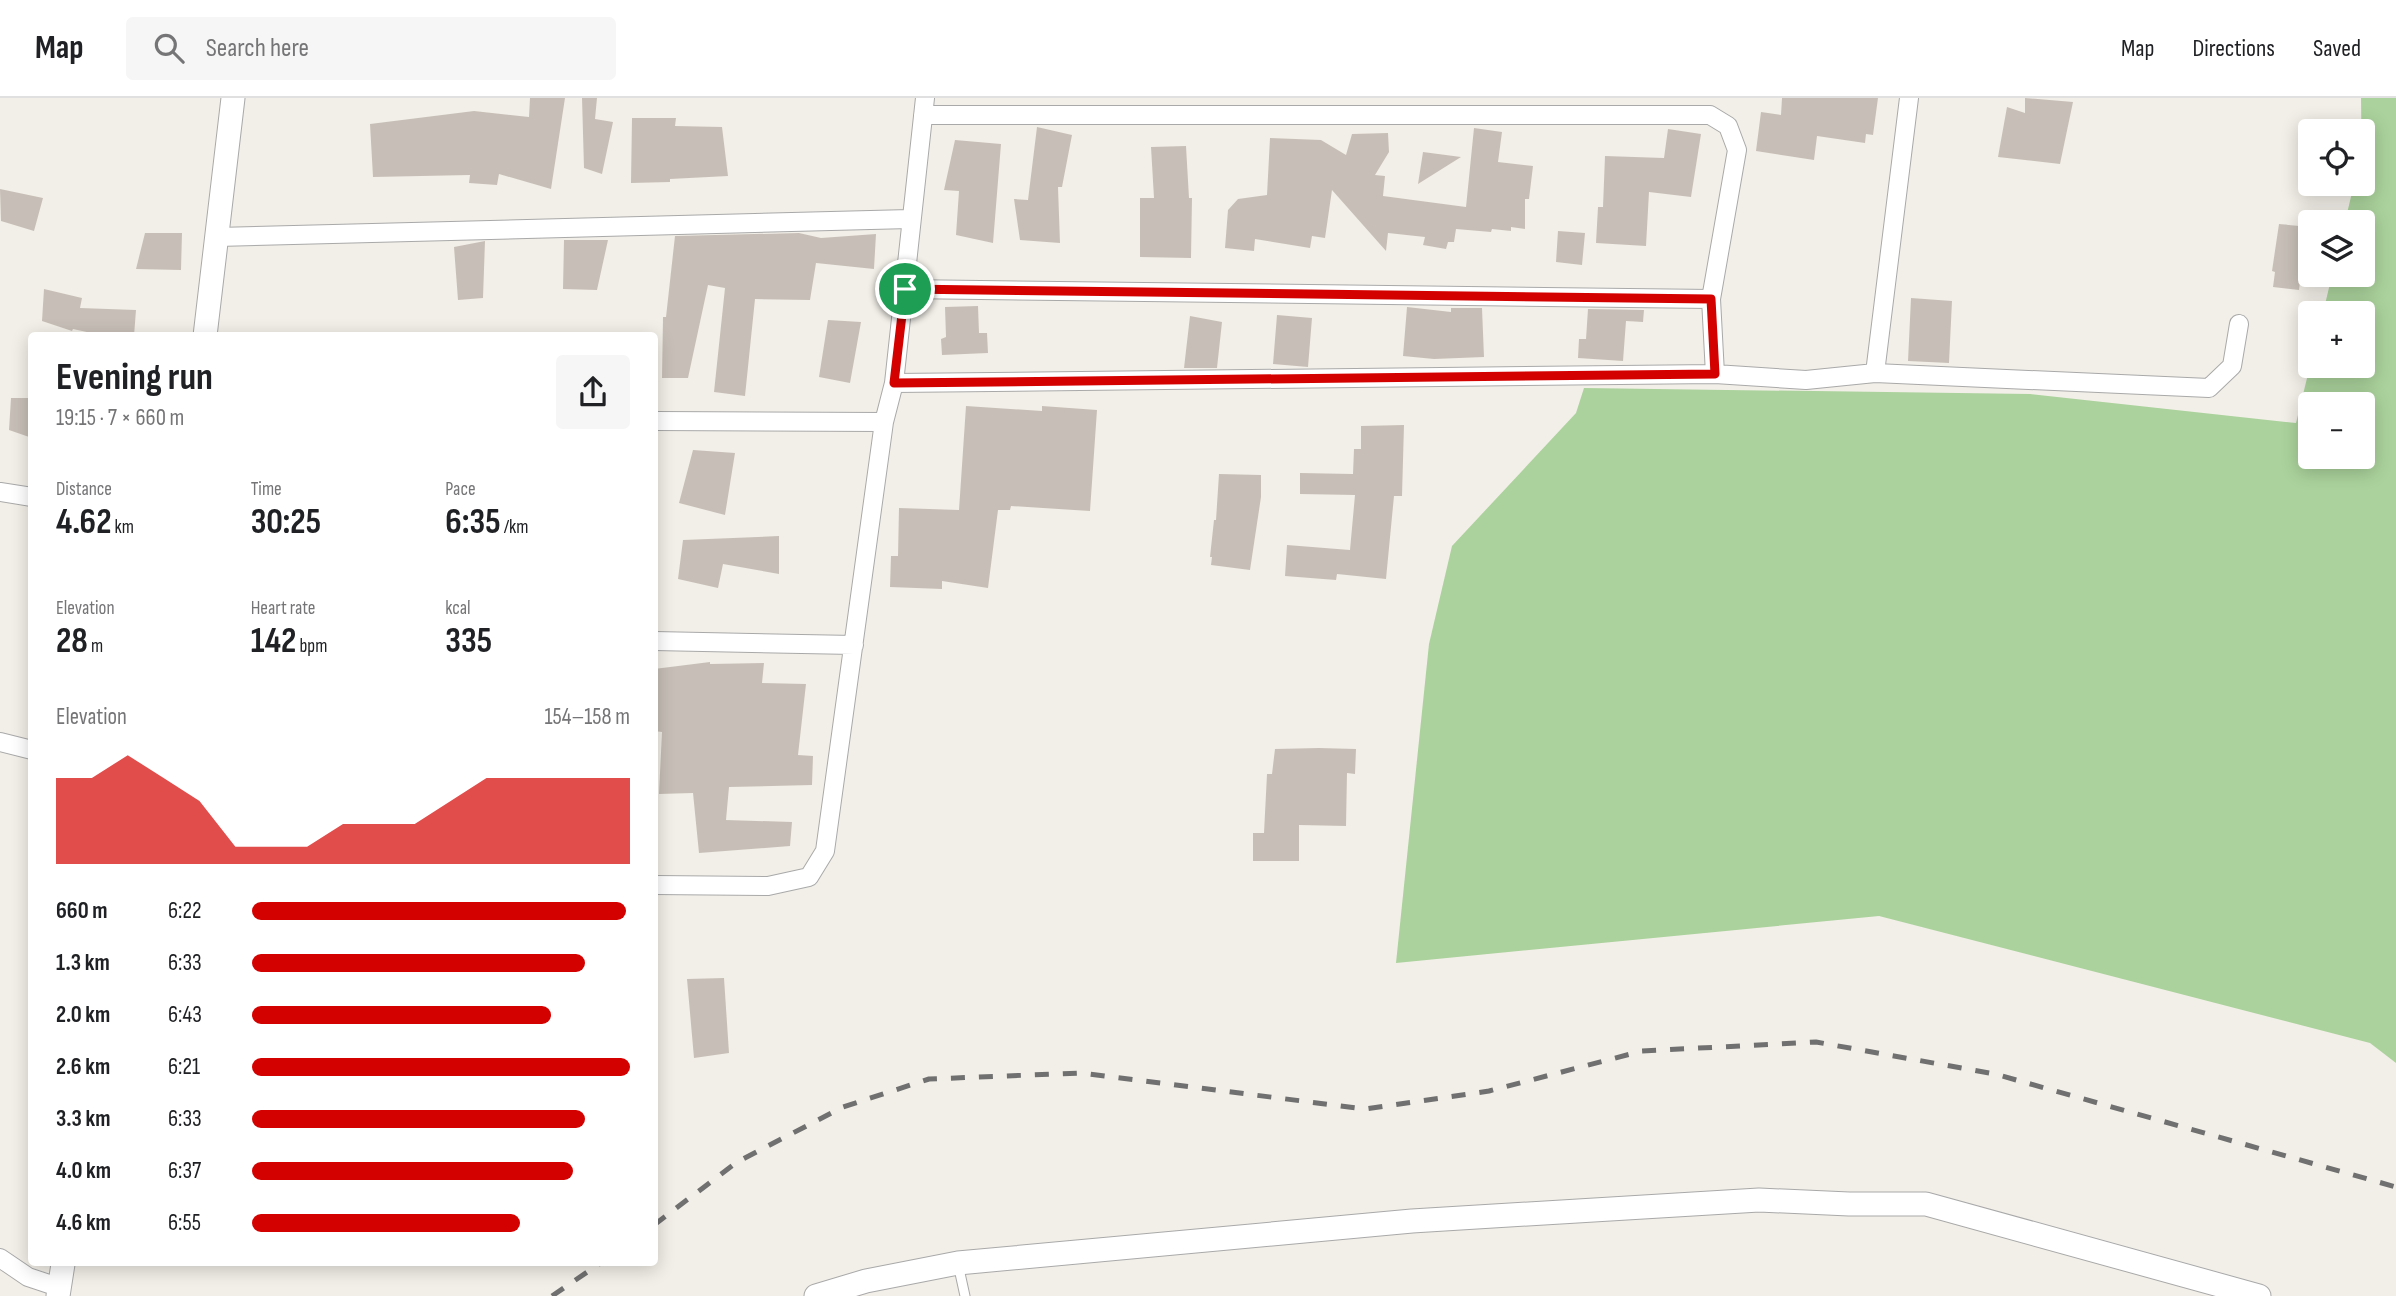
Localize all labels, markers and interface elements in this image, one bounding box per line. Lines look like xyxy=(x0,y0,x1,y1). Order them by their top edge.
search box xyxy=(126,17,616,80)
text: Map xyxy=(35,28,84,68)
icon: search xyxy=(150,29,188,67)
text: Search here xyxy=(206,33,309,64)
text: Map xyxy=(2121,34,2154,63)
text: Directions xyxy=(2192,34,2275,63)
text: Saved xyxy=(2313,34,2361,63)
map controls xyxy=(2298,119,2375,469)
button: locate xyxy=(2298,119,2375,196)
button: layers xyxy=(2298,210,2375,287)
pin xyxy=(875,259,935,319)
icon: arrive xyxy=(886,270,924,308)
button: + xyxy=(2298,301,2375,378)
text: Evening run xyxy=(56,355,213,400)
button: share xyxy=(556,355,630,429)
button: − xyxy=(2298,392,2375,469)
text: 19:15 · 7 × 660 m xyxy=(56,404,184,432)
text: Distance xyxy=(56,478,112,501)
text: Time xyxy=(251,478,282,501)
text: Pace xyxy=(445,478,476,501)
text: 4.62 xyxy=(56,501,112,544)
text: 30:25 xyxy=(251,501,321,544)
text: 6:35 xyxy=(445,501,501,544)
text: km xyxy=(112,516,134,539)
text: /km xyxy=(501,516,528,539)
text: Elevation xyxy=(56,597,115,620)
text: Heart rate xyxy=(251,597,316,620)
text: kcal xyxy=(445,597,470,620)
text: 28 xyxy=(56,620,88,663)
text: 142 xyxy=(251,620,296,663)
text: 335 xyxy=(445,620,492,663)
text: m xyxy=(88,635,103,658)
text: bpm xyxy=(296,635,327,658)
text: Elevation xyxy=(56,703,127,731)
text: 154–158 m xyxy=(544,703,630,731)
text: 660 m xyxy=(56,897,107,925)
text: 6:22 xyxy=(168,897,201,925)
text: 1.3 km xyxy=(56,949,110,977)
text: 6:33 xyxy=(168,949,202,977)
text: 2.0 km xyxy=(56,1001,110,1029)
text: 6:43 xyxy=(168,1001,202,1029)
text: 2.6 km xyxy=(56,1053,110,1081)
text: 6:21 xyxy=(168,1053,200,1081)
text: 3.3 km xyxy=(56,1105,110,1133)
text: 6:33 xyxy=(168,1105,202,1133)
text: 4.0 km xyxy=(56,1157,111,1185)
text: 6:37 xyxy=(168,1157,201,1185)
text: 4.6 km xyxy=(56,1209,111,1237)
text: 6:55 xyxy=(168,1209,201,1237)

